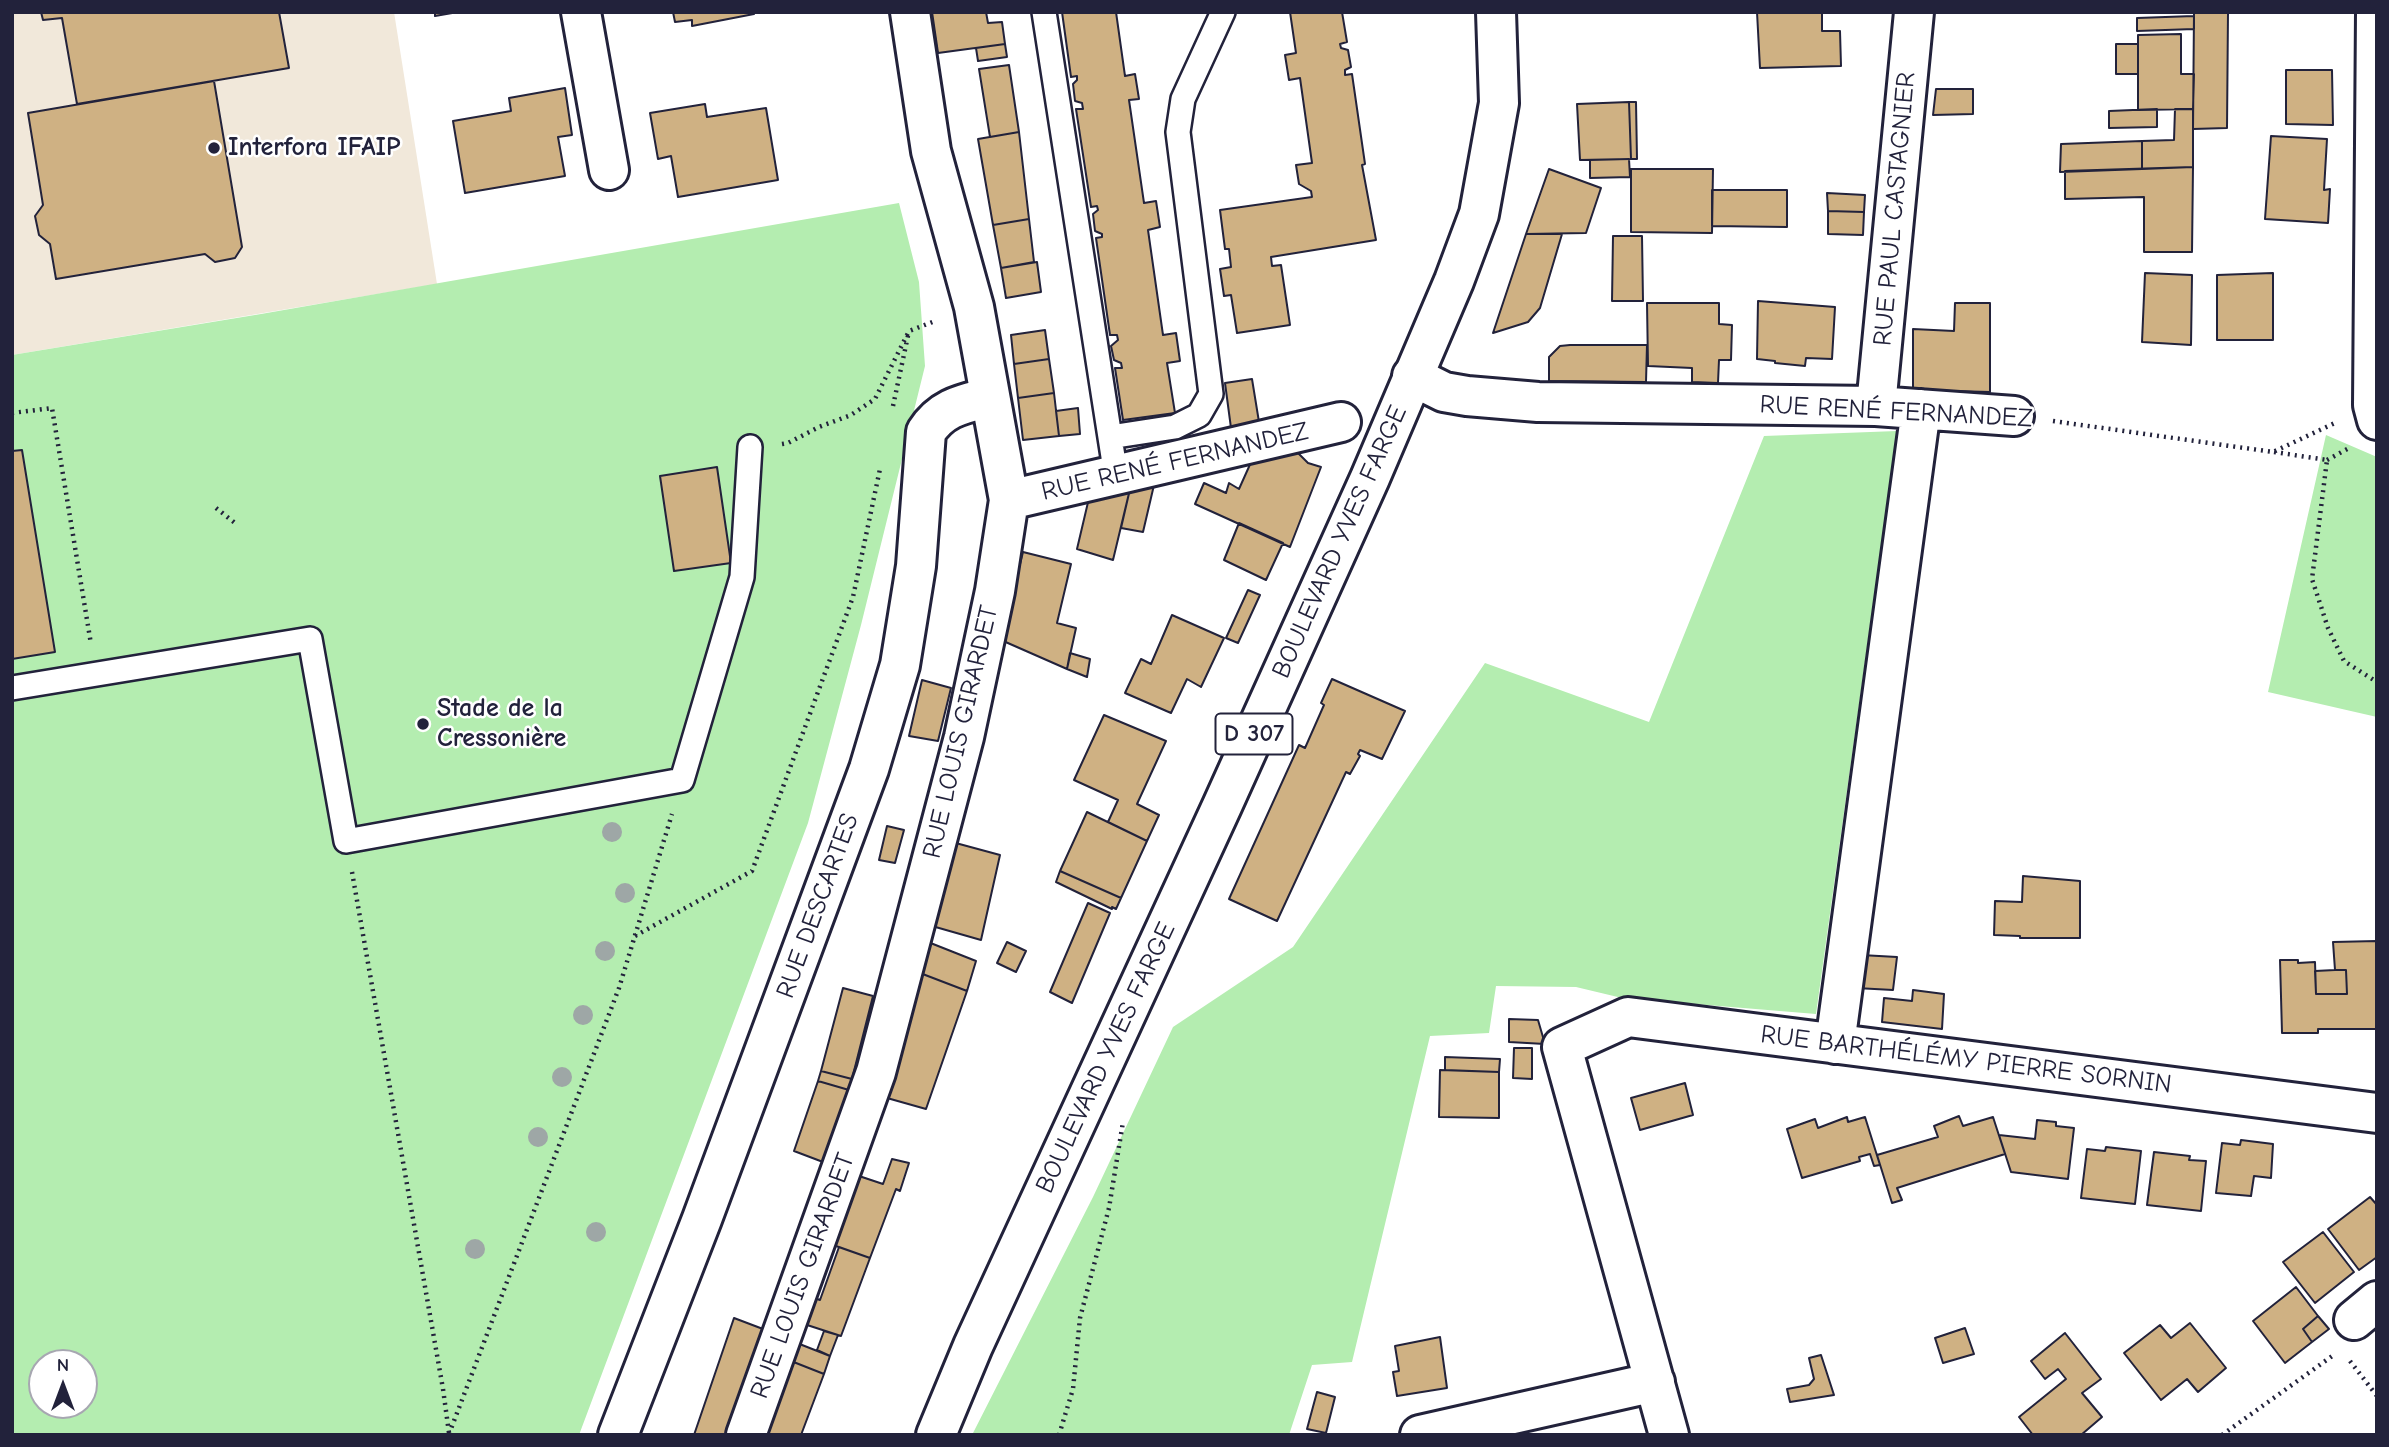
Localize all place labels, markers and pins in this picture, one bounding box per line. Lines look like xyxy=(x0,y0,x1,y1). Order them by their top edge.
place label: Interfora IFAIP xyxy=(228,132,400,164)
marker: Interfora IFAIP xyxy=(206,140,222,156)
place label: Stade de la Cressonière xyxy=(437,693,566,754)
marker: Stade de la Cressonière xyxy=(415,716,431,732)

